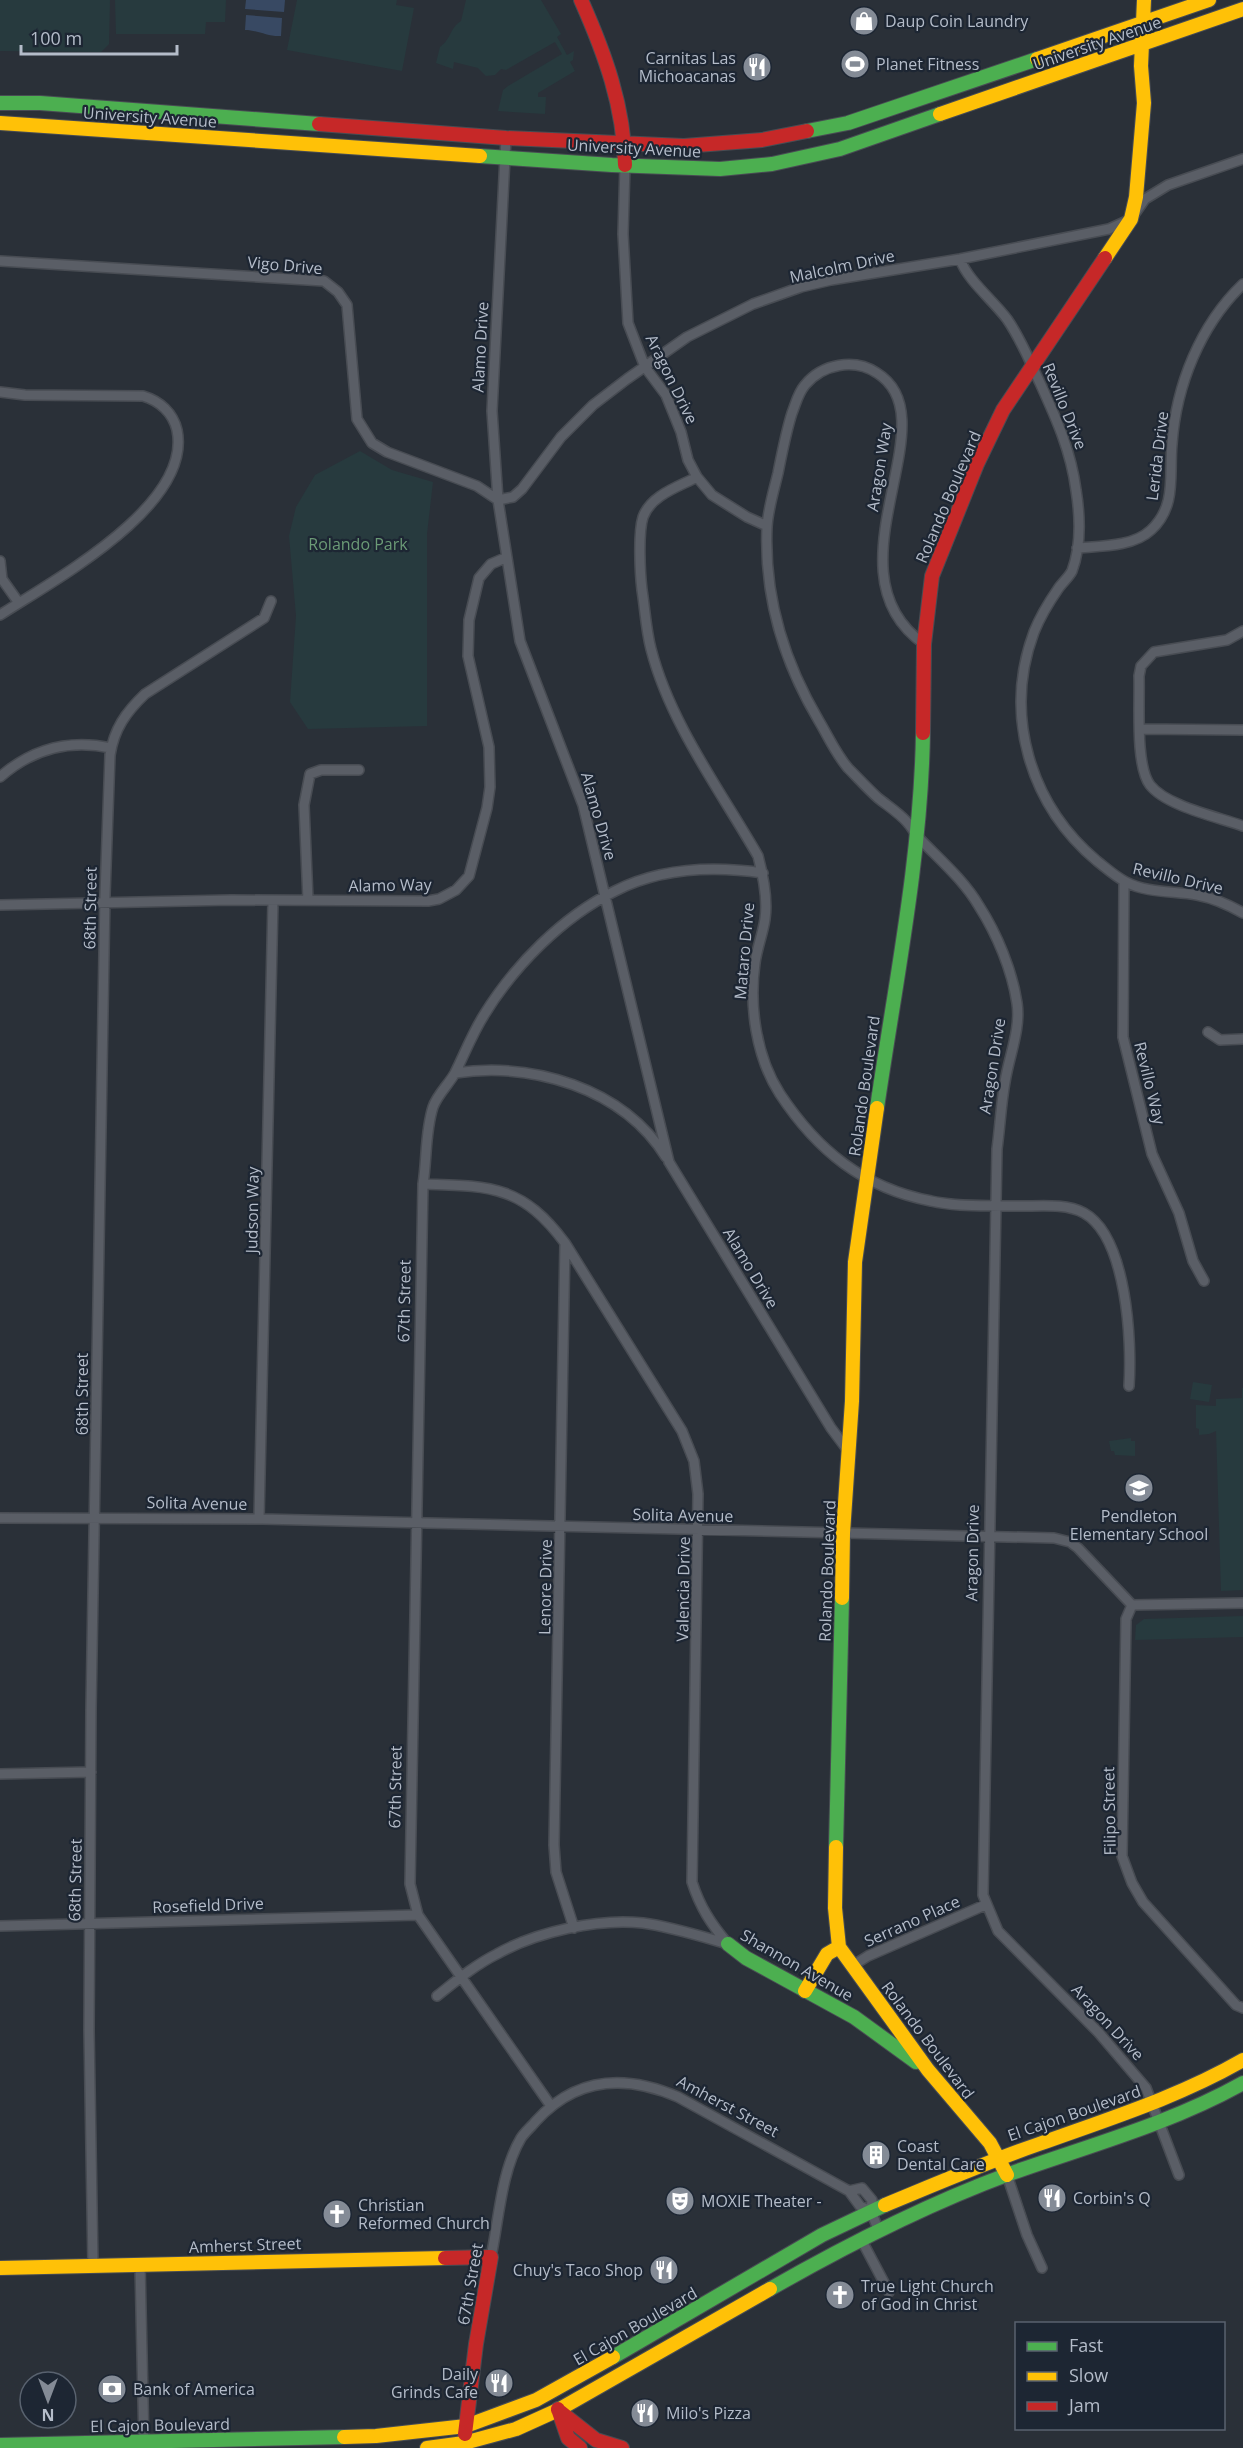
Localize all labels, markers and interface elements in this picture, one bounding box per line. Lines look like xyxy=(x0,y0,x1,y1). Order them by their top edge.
shop icon: Daup Coin Laundry xyxy=(848,5,880,37)
place label: Daup Coin Laundry xyxy=(885,10,1029,32)
street label: University Avenue xyxy=(1030,11,1164,75)
scale bar xyxy=(21,18,177,56)
text: 100 m xyxy=(30,26,82,50)
place label: Carnitas Las Michoacanas xyxy=(639,47,736,87)
sports icon: Planet Fitness xyxy=(839,48,871,80)
restaurant icon: Carnitas Las Michoacanas xyxy=(741,51,773,83)
place label: Planet Fitness xyxy=(876,53,979,75)
street label: University Avenue xyxy=(82,101,218,133)
street label: University Avenue xyxy=(566,134,702,162)
street label: Malcolm Drive xyxy=(787,244,897,288)
street label: Vigo Drive xyxy=(247,251,323,279)
street label: Alamo Drive xyxy=(467,301,493,393)
street label: Aragon Drive xyxy=(641,331,703,427)
street label: Revillo Drive xyxy=(1038,359,1092,453)
street label: Lerida Drive xyxy=(1141,410,1173,502)
street label: Aragon Way xyxy=(861,420,897,513)
street label: Rolando Boulevard xyxy=(910,427,986,567)
park label: Rolando Park xyxy=(308,533,408,555)
street label: Alamo Drive xyxy=(576,769,622,863)
street label: Revillo Drive xyxy=(1131,857,1225,899)
street label: 68th Street xyxy=(78,866,102,950)
street label: Alamo Way xyxy=(348,873,433,897)
street label: Mataro Drive xyxy=(729,902,759,1000)
street label: Rolando Boulevard xyxy=(843,1014,885,1158)
street label: Aragon Drive xyxy=(974,1016,1010,1116)
street label: Revillo Way xyxy=(1129,1039,1171,1128)
street label: Judson Way xyxy=(240,1165,264,1256)
street label: Alamo Drive xyxy=(718,1223,784,1313)
street label: 67th Street xyxy=(392,1259,416,1343)
street label: 68th Street xyxy=(71,1352,93,1435)
school or university icon: Pendleton Elementary School xyxy=(1123,1472,1155,1504)
street label: Solita Avenue xyxy=(146,1491,248,1515)
street label: Rolando Boulevard xyxy=(814,1500,840,1642)
street label: Solita Avenue xyxy=(632,1503,734,1527)
street label: Aragon Drive xyxy=(960,1504,984,1602)
place label: Pendleton Elementary School xyxy=(1070,1505,1208,1545)
street label: Valencia Drive xyxy=(671,1536,695,1642)
street label: Lenore Drive xyxy=(533,1539,557,1635)
street label: 67th Street xyxy=(383,1745,407,1829)
street label: Filipo Street xyxy=(1097,1766,1121,1856)
street label: 68th Street xyxy=(63,1838,87,1922)
street label: Serrano Place xyxy=(861,1890,963,1952)
street label: Rosefield Drive xyxy=(152,1892,264,1918)
street label: Shannon Avenue xyxy=(737,1924,857,2006)
street label: Rolando Boulevard xyxy=(877,1977,979,2103)
street label: Aragon Drive xyxy=(1067,1979,1149,2065)
street label: Amherst Street xyxy=(673,2070,783,2142)
street label: El Cajon Boulevard xyxy=(1004,2080,1144,2146)
place label: Coast Dental Care xyxy=(897,2135,985,2175)
building icon: Coast Dental Care xyxy=(860,2139,892,2171)
restaurant icon: Corbin's Q xyxy=(1036,2182,1068,2214)
theatre icon: MOXIE Theater - xyxy=(664,2185,696,2217)
place label: Corbin's Q xyxy=(1073,2187,1151,2209)
place label: MOXIE Theater - xyxy=(701,2190,822,2212)
place label: Christian Reformed Church xyxy=(358,2194,490,2234)
church icon: Christian Reformed Church xyxy=(321,2198,353,2230)
street label: Amherst Street xyxy=(188,2232,302,2258)
street label: 67th Street xyxy=(452,2241,488,2327)
restaurant icon: Chuy's Taco Shop xyxy=(648,2254,680,2286)
place label: Chuy's Taco Shop xyxy=(513,2259,643,2281)
place label: True Light Church of God in Christ xyxy=(861,2275,994,2315)
church icon: True Light Church of God in Christ xyxy=(824,2279,856,2311)
street label: El Cajon Boulevard xyxy=(569,2282,701,2370)
legend xyxy=(1015,2322,1225,2430)
text: Fast xyxy=(1069,2333,1103,2357)
place label: Daily Grinds Cafe xyxy=(391,2363,479,2403)
text: Slow xyxy=(1069,2363,1108,2387)
restaurant icon: Daily Grinds Cafe xyxy=(483,2367,515,2399)
north arrow xyxy=(18,2370,78,2430)
bank icon: Bank of America xyxy=(96,2373,128,2405)
place label: Bank of America xyxy=(133,2378,255,2400)
text: Jam xyxy=(1067,2393,1101,2417)
restaurant icon: Milo's Pizza xyxy=(629,2397,661,2429)
place label: Milo's Pizza xyxy=(666,2402,751,2424)
text: N xyxy=(41,2404,55,2426)
street label: El Cajon Boulevard xyxy=(90,2413,230,2437)

